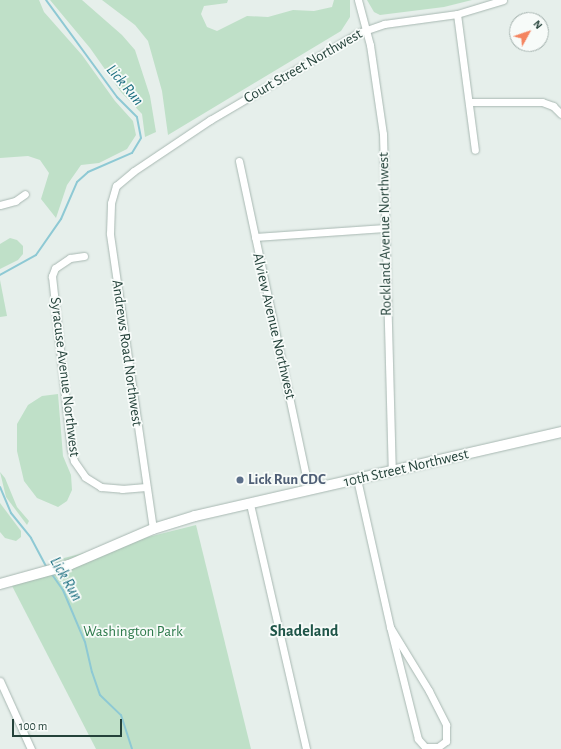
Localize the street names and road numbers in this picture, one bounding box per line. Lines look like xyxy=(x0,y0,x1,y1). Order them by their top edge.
street label: Court Street Northwest xyxy=(241,25,365,107)
street label: Rockland Avenue Northwest xyxy=(375,152,395,316)
street label: Alview Avenue Northwest xyxy=(248,251,300,401)
street label: Andrews Road Northwest xyxy=(108,279,146,427)
street label: Syracuse Avenue Northwest xyxy=(46,296,84,458)
street label: 10th Street Northwest xyxy=(342,445,470,491)

